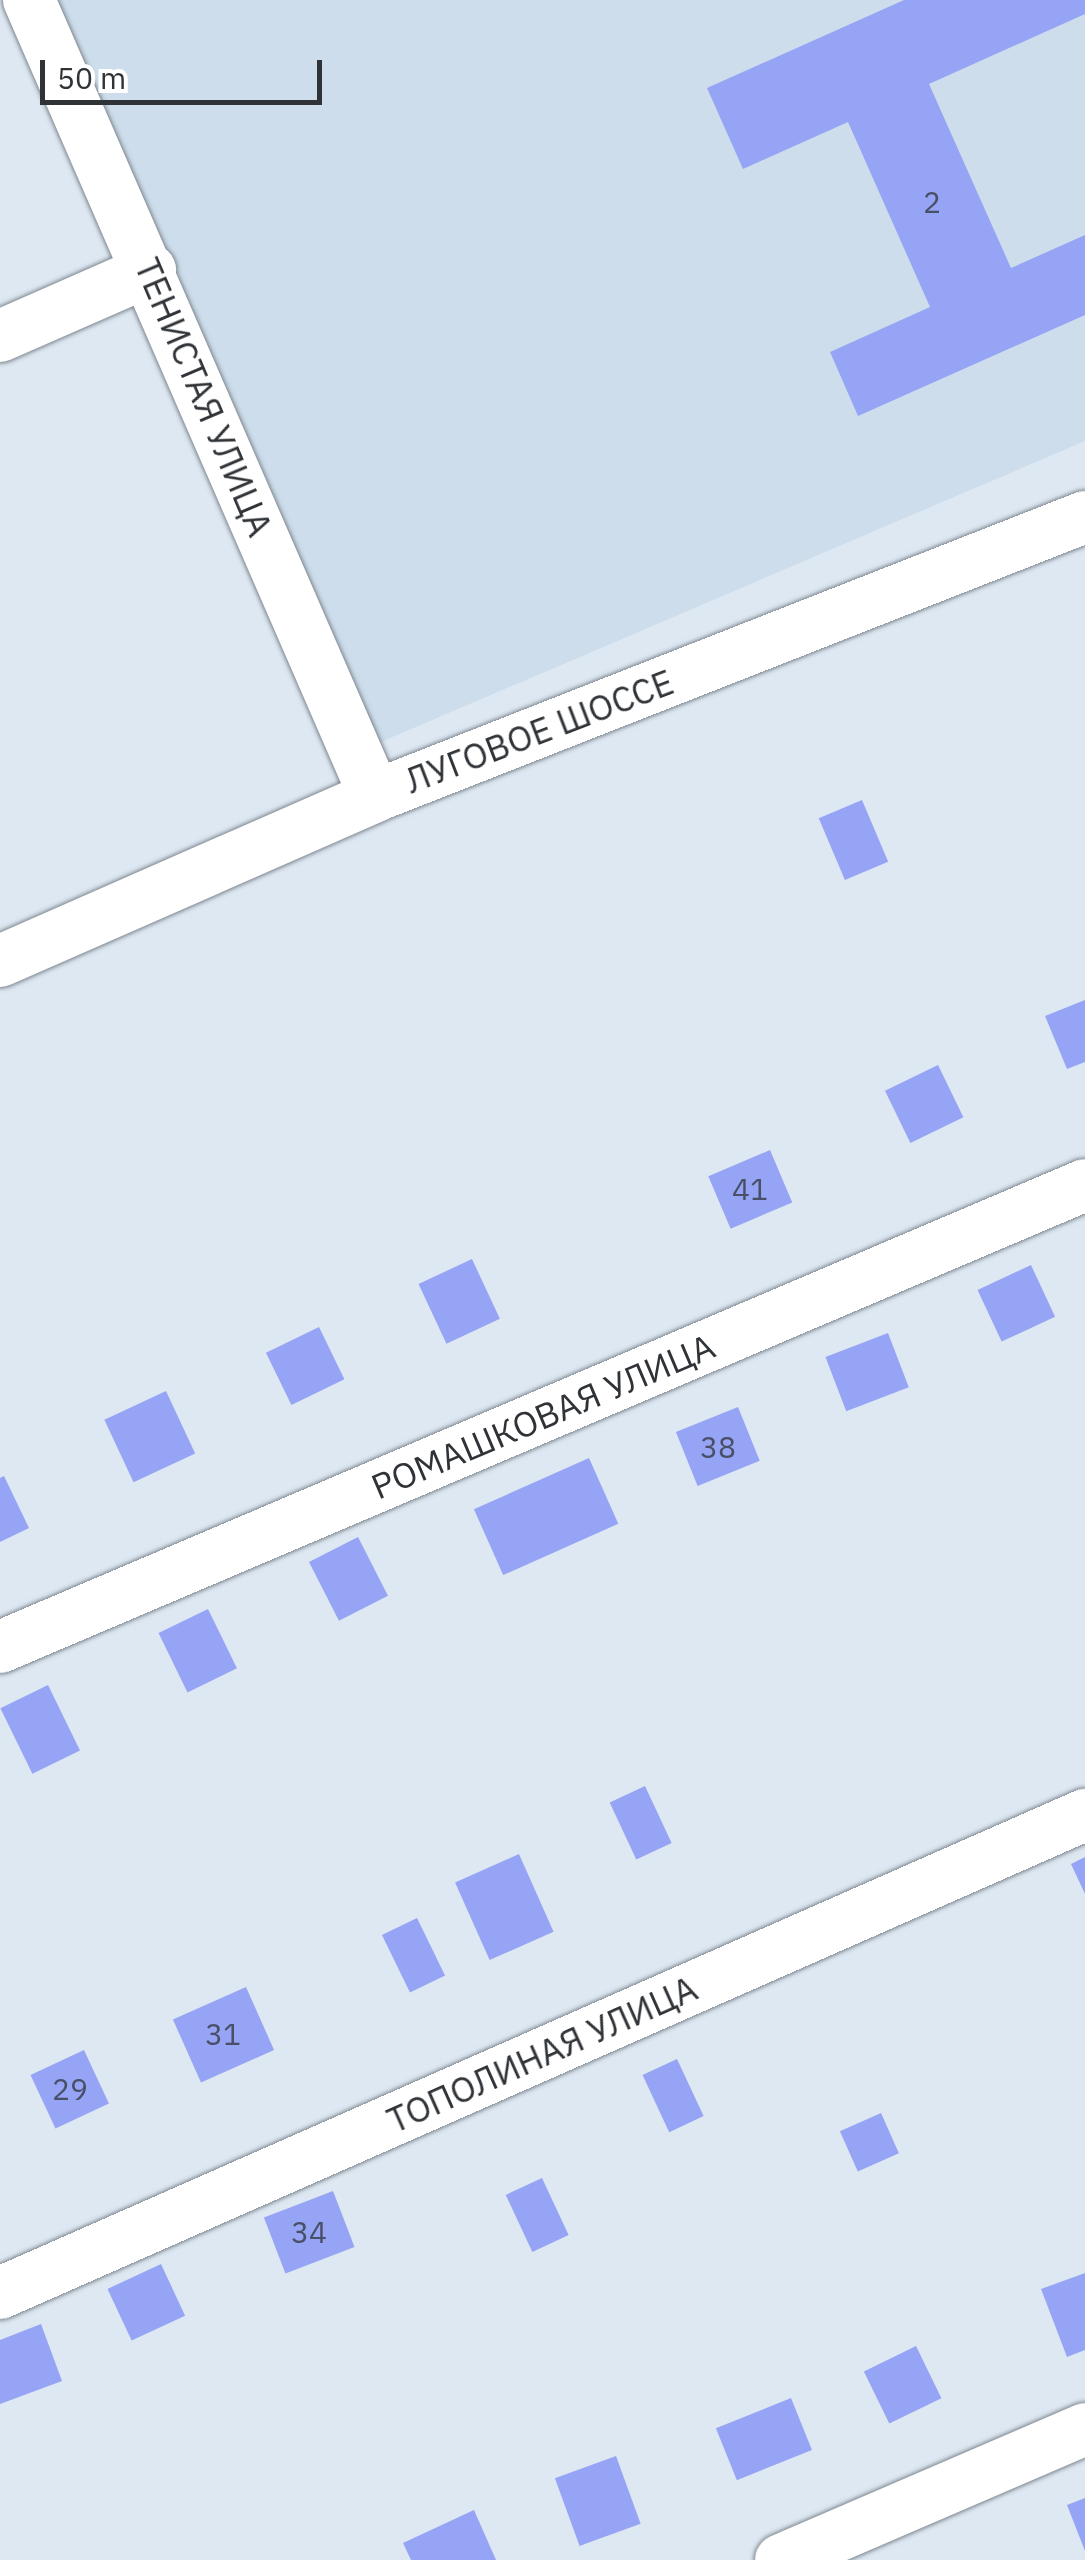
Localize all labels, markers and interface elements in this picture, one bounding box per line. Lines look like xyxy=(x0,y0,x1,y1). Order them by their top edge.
scale bar xyxy=(45,40,328,102)
text: 50 m xyxy=(57,58,126,97)
house number: 2 xyxy=(923,184,941,220)
street label: ТЕНИСТАЯ УЛИЦА xyxy=(126,252,282,542)
street label: ЛУГОВОЕ ШОССЕ xyxy=(399,661,679,801)
house number: 41 xyxy=(732,1171,768,1207)
street label: РОМАШКОВАЯ УЛИЦА xyxy=(365,1325,721,1507)
house number: 38 xyxy=(700,1429,736,1465)
street label: ТОПОЛИНАЯ УЛИЦА xyxy=(381,1967,703,2141)
house number: 31 xyxy=(205,2016,241,2052)
house number: 29 xyxy=(52,2071,88,2107)
house number: 34 xyxy=(291,2214,327,2250)

